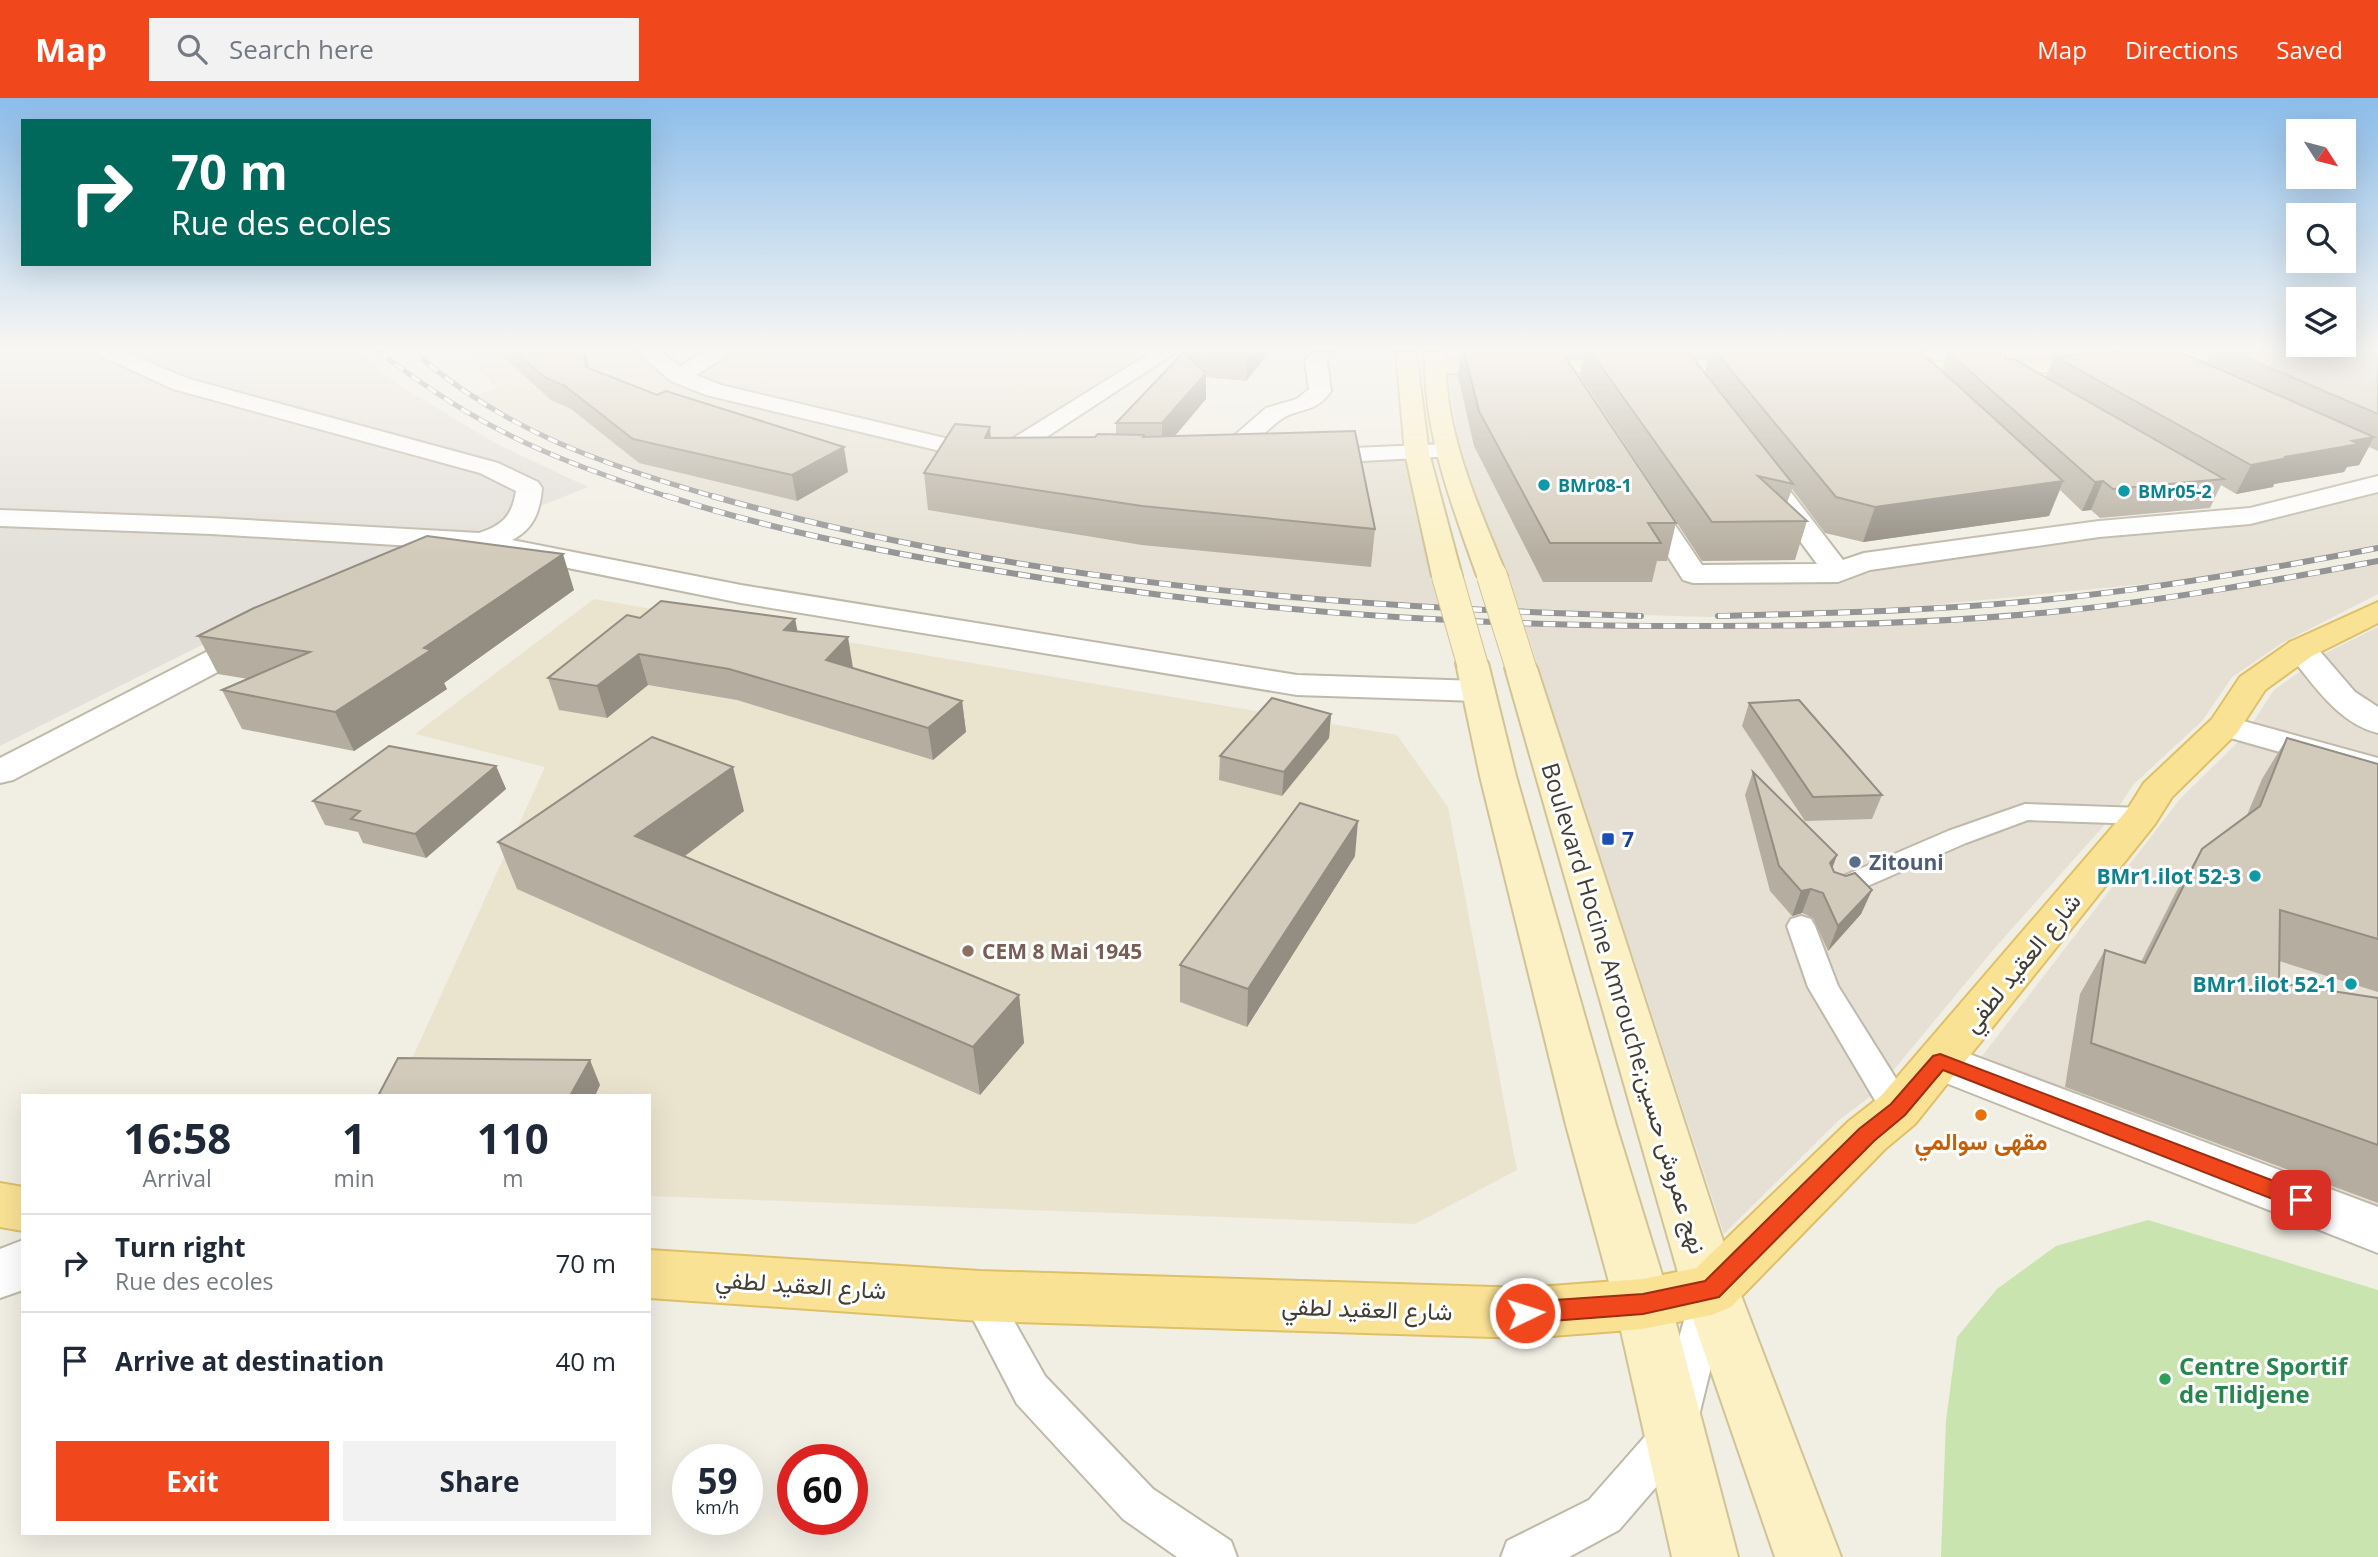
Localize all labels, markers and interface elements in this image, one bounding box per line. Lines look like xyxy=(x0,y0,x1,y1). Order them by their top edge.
search box xyxy=(149,18,639,81)
text: Map xyxy=(35,27,107,72)
icon: search xyxy=(173,30,211,68)
text: Search here xyxy=(229,31,374,67)
text: Map xyxy=(2037,33,2087,66)
text: Directions xyxy=(2125,33,2238,66)
text: Saved xyxy=(2276,33,2343,66)
north arrow xyxy=(2286,119,2356,189)
map controls xyxy=(2286,119,2356,357)
text: 70 m xyxy=(171,138,288,204)
icon: right xyxy=(56,147,147,238)
text: Rue des ecoles xyxy=(171,201,392,244)
button: search xyxy=(2286,203,2356,273)
button: layers xyxy=(2286,287,2356,357)
place label: BMr08-1 xyxy=(1558,473,1632,497)
marker: BMr08-1 xyxy=(1536,477,1552,493)
place label: BMr05-2 xyxy=(2138,479,2212,503)
marker: BMr05-2 xyxy=(2116,483,2132,499)
street label: Boulevard Hocine Amrouche;نهج عمروش حسين xyxy=(1532,758,1716,1258)
place label: 7 xyxy=(1622,825,1634,853)
marker: 7 xyxy=(1600,831,1616,847)
place label: Zitouni xyxy=(1869,848,1944,876)
marker: Zitouni xyxy=(1847,854,1863,870)
place label: BMr1.ilot 52-3 xyxy=(2096,862,2241,890)
marker: BMr1.ilot 52-3 xyxy=(2247,868,2263,884)
street label: شارع العقيد لطفي xyxy=(1954,885,2091,1041)
place label: CEM 8 Mai 1945 xyxy=(982,937,1142,965)
marker: CEM 8 Mai 1945 xyxy=(960,943,976,959)
place label: BMr1.ilot 52-1 xyxy=(2192,970,2337,998)
marker: BMr1.ilot 52-1 xyxy=(2343,976,2359,992)
marker: مقهى سوالمي xyxy=(1973,1107,1989,1123)
text: 16:58 xyxy=(123,1109,231,1166)
text: 1 xyxy=(342,1109,366,1166)
text: 110 xyxy=(477,1109,549,1166)
place label: مقهى سوالمي xyxy=(1914,1124,2048,1162)
text: Arrival xyxy=(143,1162,212,1194)
text: min xyxy=(333,1162,375,1194)
text: m xyxy=(502,1162,523,1194)
pin xyxy=(2271,1170,2331,1230)
icon: arrive xyxy=(2282,1181,2320,1219)
text: Turn right xyxy=(115,1229,246,1265)
icon: right xyxy=(56,1244,94,1282)
text: 70 m xyxy=(555,1245,616,1281)
street label: شارع العقيد لطفي xyxy=(714,1262,887,1310)
text: Rue des ecoles xyxy=(115,1265,274,1297)
position arrow xyxy=(1488,1276,1562,1350)
street label: شارع العقيد لطفي xyxy=(1281,1289,1453,1331)
icon: arrive xyxy=(56,1342,94,1380)
text: Arrive at destination xyxy=(115,1343,384,1379)
text: 40 m xyxy=(555,1343,616,1379)
place label: Centre Sportif de Tlidjene xyxy=(2179,1349,2349,1410)
marker: Centre Sportif de Tlidjene xyxy=(2157,1371,2173,1387)
button: Exit xyxy=(56,1441,329,1521)
button: Share xyxy=(343,1441,616,1521)
speed limit sign: 60 xyxy=(777,1444,868,1535)
text: 59 xyxy=(697,1457,738,1504)
text: km/h xyxy=(696,1495,739,1519)

